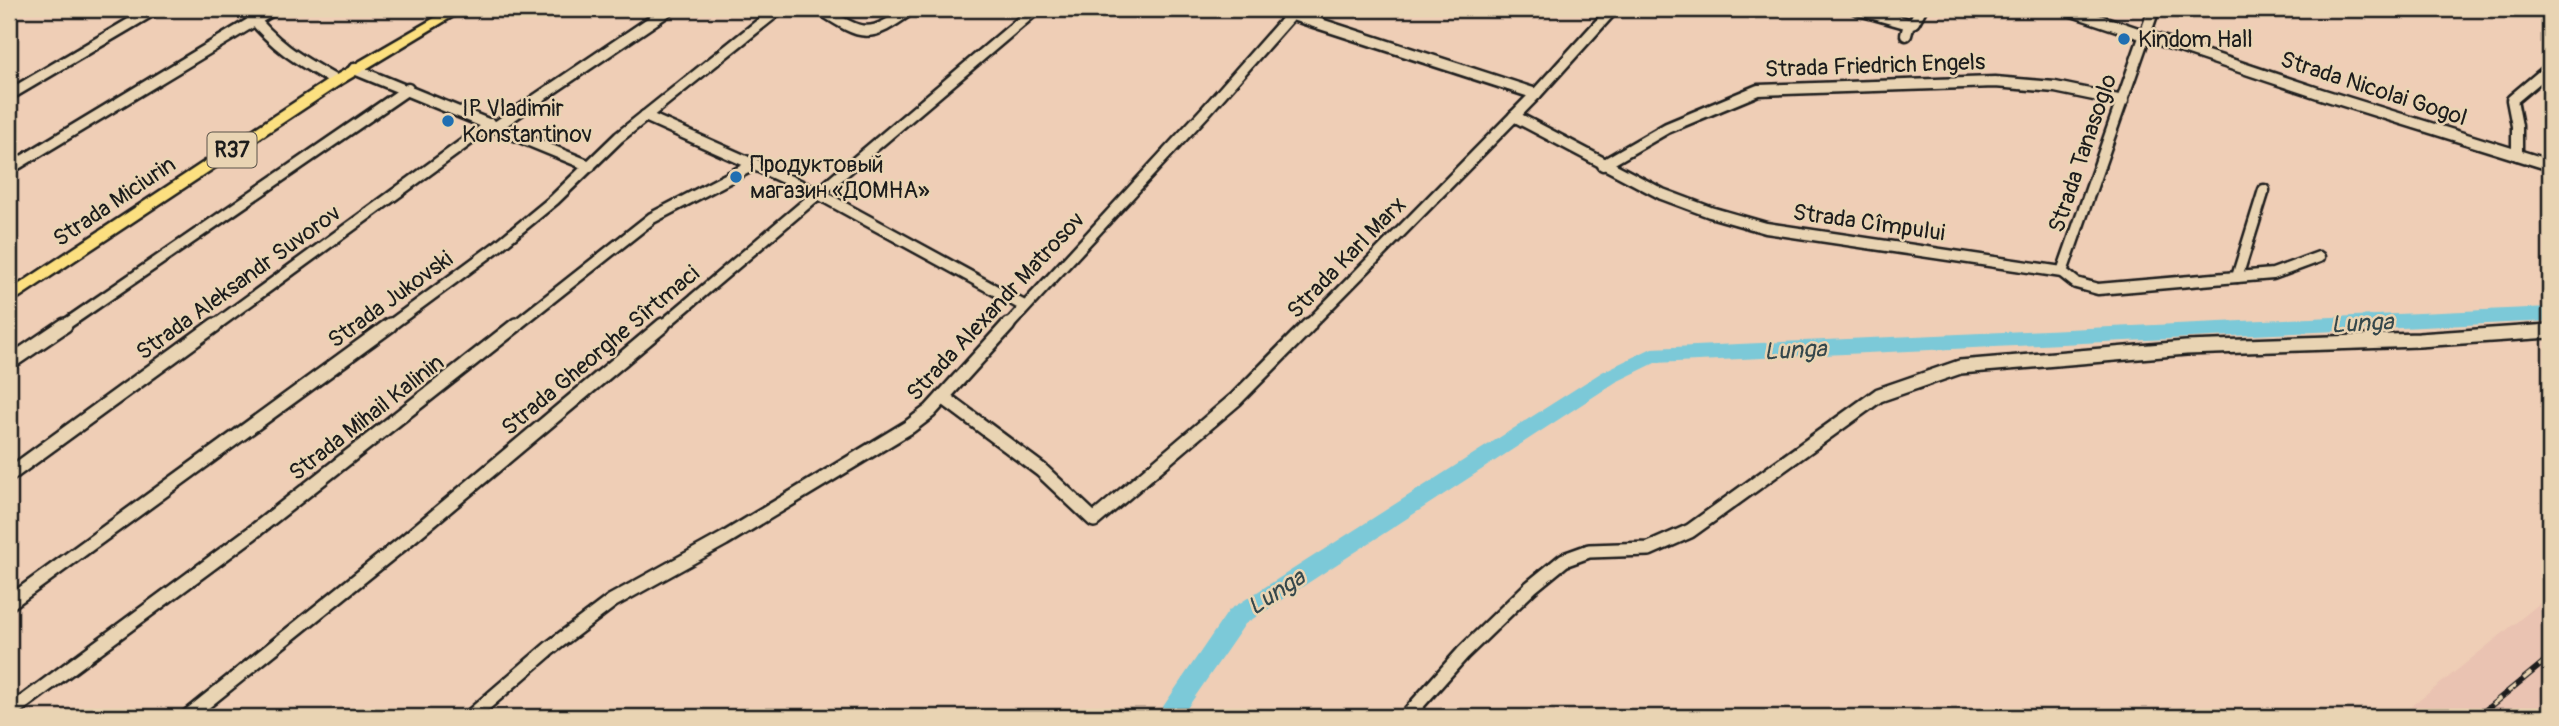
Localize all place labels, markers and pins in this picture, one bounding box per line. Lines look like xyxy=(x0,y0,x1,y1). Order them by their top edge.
place label: Kindom Hall xyxy=(2138,25,2253,54)
marker: Kindom Hall xyxy=(2116,31,2132,47)
place label: IP Vladimir Konstantinov xyxy=(462,94,592,149)
marker: IP Vladimir Konstantinov xyxy=(440,113,456,129)
place label: Продуктовый магазин «ДОМНА» xyxy=(750,150,930,205)
marker: Продуктовый магазин «ДОМНА» xyxy=(728,169,744,185)

